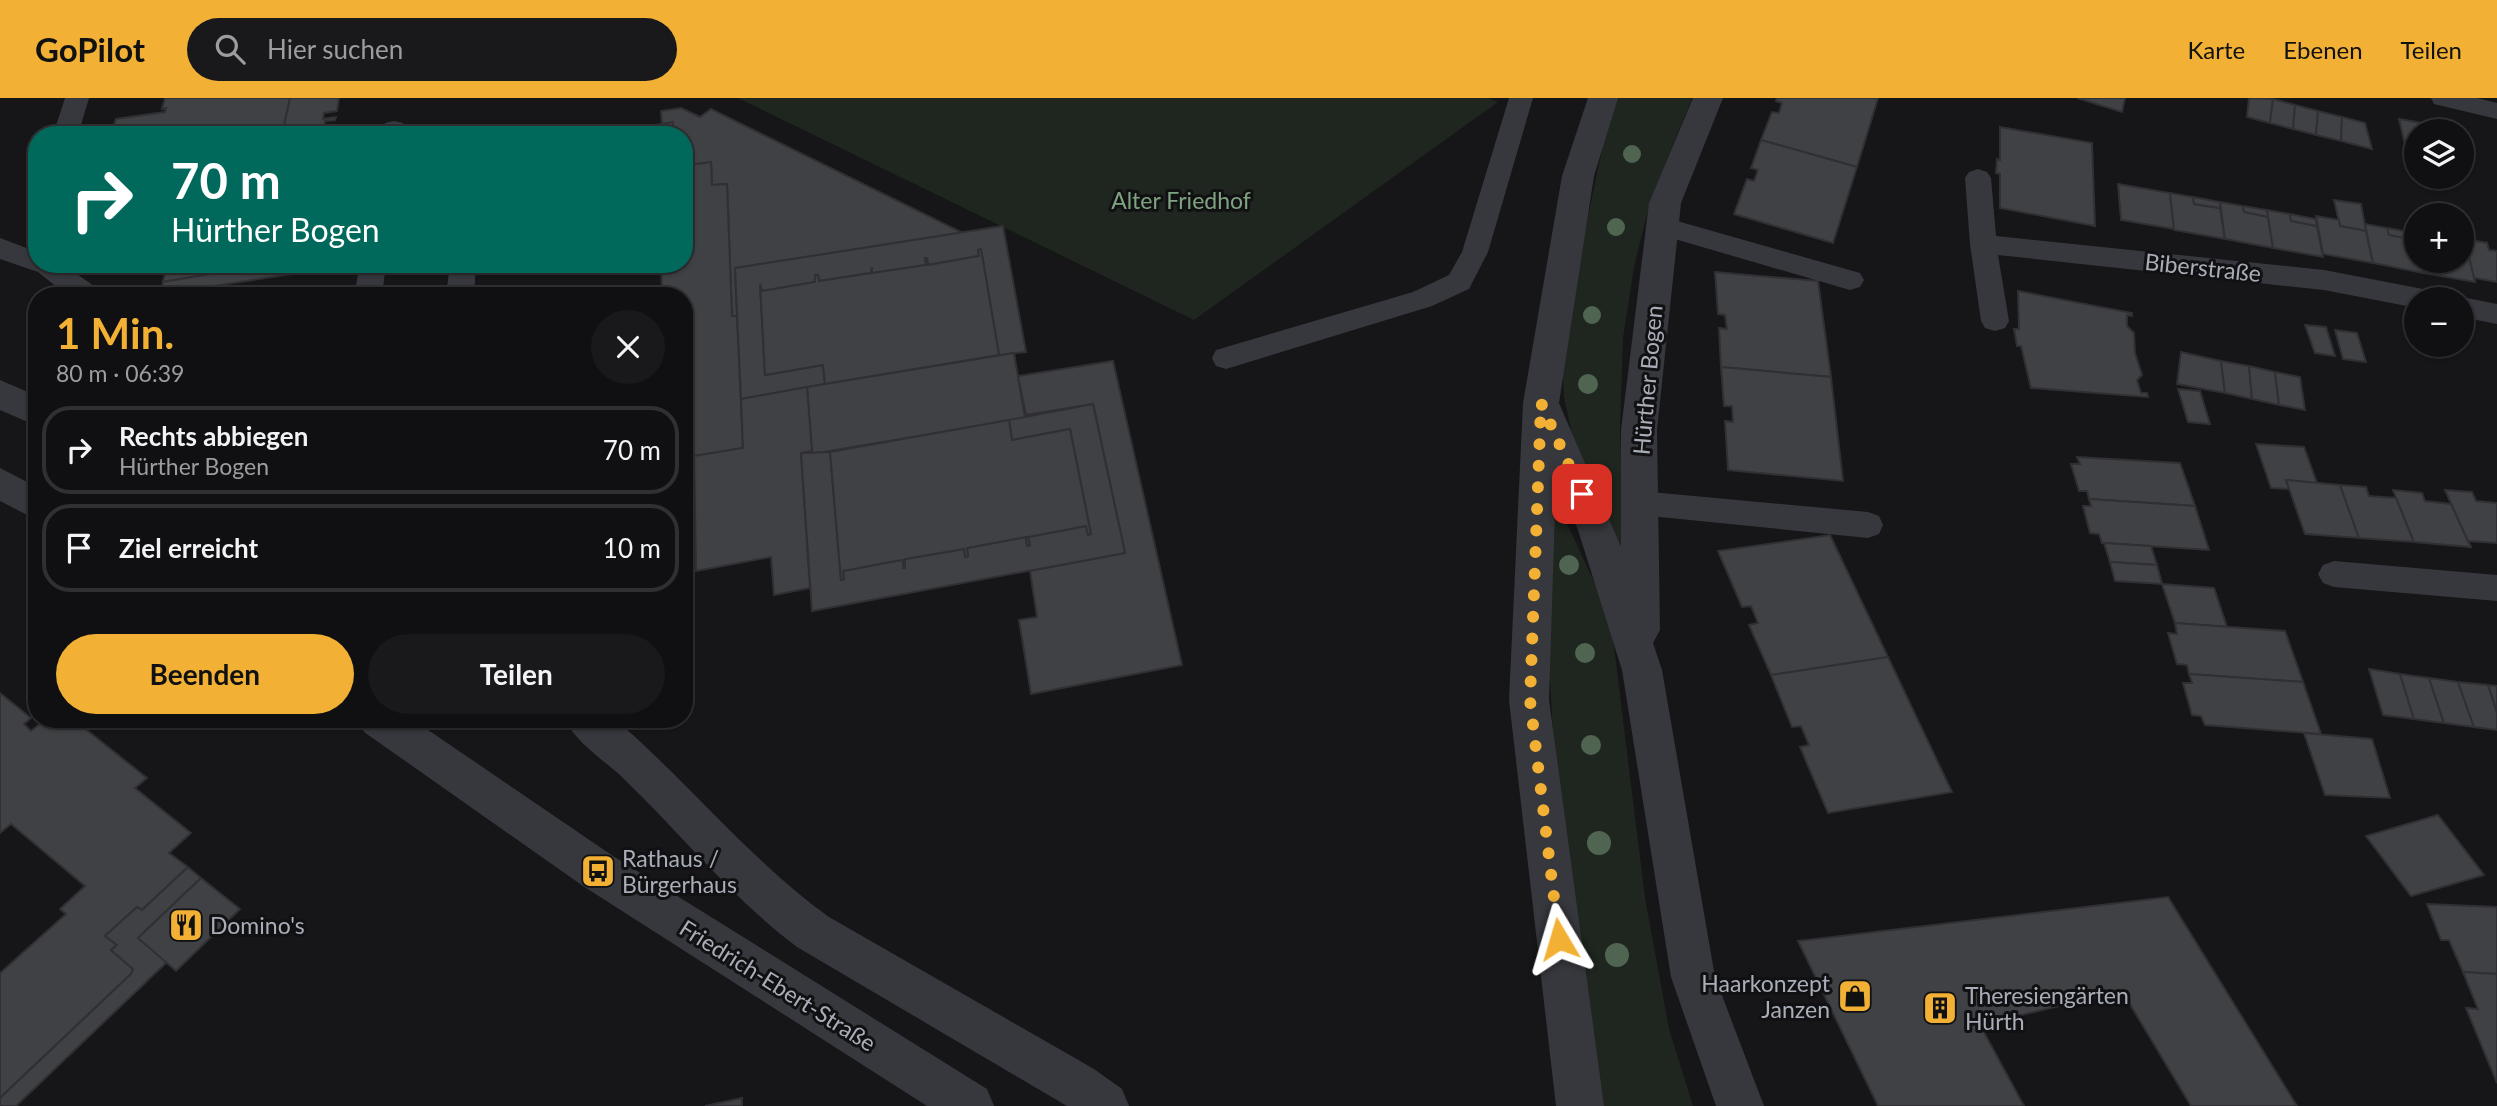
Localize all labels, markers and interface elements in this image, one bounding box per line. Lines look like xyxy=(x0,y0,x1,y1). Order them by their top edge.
search box xyxy=(187,18,677,81)
text: GoPilot xyxy=(35,29,145,69)
icon: search xyxy=(211,30,249,68)
text: Hier suchen xyxy=(267,33,403,65)
text: Karte xyxy=(2188,35,2245,64)
text: Ebenen xyxy=(2283,35,2363,64)
text: Teilen xyxy=(2401,35,2462,64)
map controls xyxy=(2404,119,2474,357)
button: layers xyxy=(2404,119,2474,189)
text: 70 m xyxy=(171,151,281,209)
icon: right xyxy=(56,154,147,245)
park label: Alter Friedhof xyxy=(1111,186,1251,214)
button: + xyxy=(2404,203,2474,273)
text: Hürther Bogen xyxy=(171,210,380,249)
street label: Biberstraße xyxy=(2143,247,2263,287)
button: − xyxy=(2404,287,2474,357)
street label: Hürther Bogen xyxy=(1627,304,1667,456)
text: 1 Min. xyxy=(56,308,174,358)
button: close xyxy=(591,310,665,384)
text: 80 m · 06:39 xyxy=(56,359,184,387)
text: Rechts abbiegen xyxy=(119,420,308,452)
icon: right xyxy=(60,431,98,469)
text: 70 m xyxy=(603,434,661,466)
text: Hürther Bogen xyxy=(119,452,269,480)
pin xyxy=(1552,464,1612,524)
icon: arrive xyxy=(1563,475,1601,513)
icon: arrive xyxy=(60,529,98,567)
text: Ziel erreicht xyxy=(119,532,258,564)
text: 10 m xyxy=(603,532,661,564)
button: Beenden xyxy=(56,634,354,714)
button: Teilen xyxy=(368,634,665,714)
place label: Rathaus / Bürgerhaus xyxy=(622,844,737,898)
bus stop icon: Rathaus / Bürgerhaus xyxy=(579,852,617,890)
position arrow xyxy=(1522,902,1596,976)
restaurant icon: Domino's xyxy=(167,906,205,944)
place label: Domino's xyxy=(210,911,305,939)
street label: Friedrich-Ebert-Straße xyxy=(675,913,881,1057)
place label: Haarkonzept Janzen xyxy=(1701,969,1831,1023)
shop icon: Haarkonzept Janzen xyxy=(1836,977,1874,1015)
place label: Theresiengärten Hürth xyxy=(1965,981,2129,1035)
building icon: Theresiengärten Hürth xyxy=(1921,989,1959,1027)

